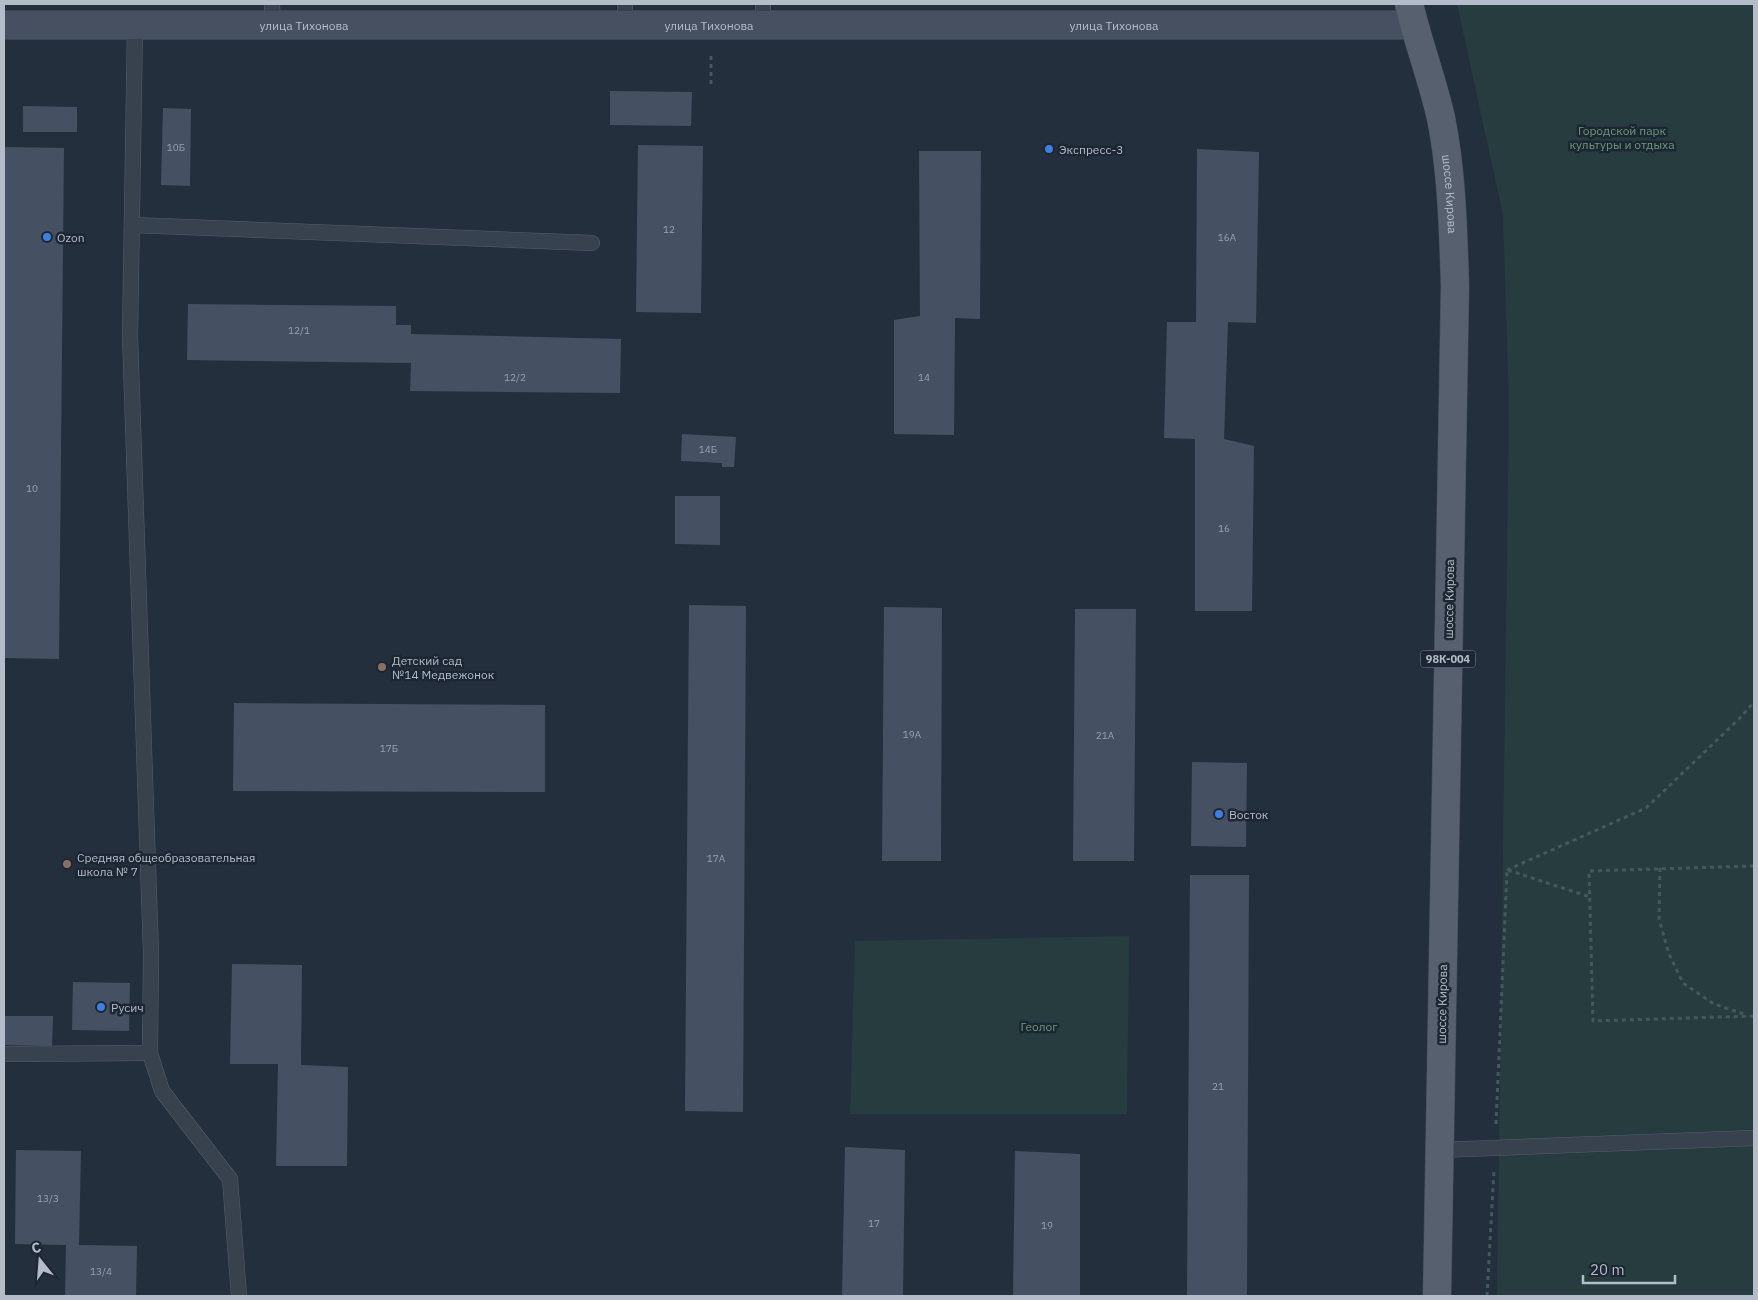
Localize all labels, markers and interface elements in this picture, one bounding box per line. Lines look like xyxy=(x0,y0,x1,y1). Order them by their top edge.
street label: улица Тихонова xyxy=(259,18,349,33)
street label: улица Тихонова xyxy=(664,18,754,33)
street label: улица Тихонова xyxy=(1069,18,1159,33)
park label: Городской парк культуры и отдыха xyxy=(1569,123,1675,152)
house number: 10Б xyxy=(167,141,185,154)
place label: Экспресс-3 xyxy=(1059,142,1123,157)
marker: Экспресс-3 xyxy=(1043,143,1055,155)
street label: шоссе Кирова xyxy=(1439,154,1461,234)
house number: 12 xyxy=(663,223,675,236)
place label: Ozon xyxy=(57,230,84,245)
marker: Ozon xyxy=(41,231,53,243)
house number: 16А xyxy=(1218,231,1237,244)
house number: 12/1 xyxy=(288,324,310,337)
house number: 12/2 xyxy=(504,371,526,384)
house number: 14 xyxy=(918,371,930,384)
house number: 14Б xyxy=(699,443,717,456)
house number: 10 xyxy=(26,482,38,495)
house number: 16 xyxy=(1218,522,1230,535)
street label: шоссе Кирова xyxy=(1441,559,1457,639)
road number: 98К-004 xyxy=(1420,651,1476,668)
place label: Детский сад №14 Медвежонок xyxy=(392,653,495,682)
marker: Детский сад №14 Медвежонок xyxy=(376,661,388,673)
house number: 19А xyxy=(903,728,922,741)
house number: 21А xyxy=(1096,729,1115,742)
house number: 17Б xyxy=(380,742,398,755)
place label: Восток xyxy=(1229,807,1269,822)
marker: Восток xyxy=(1213,808,1225,820)
place label: Cредняя общеобразовательная школа № 7 xyxy=(77,850,255,879)
house number: 17А xyxy=(707,852,726,865)
marker: Cредняя общеобразовательная школа № 7 xyxy=(61,858,73,870)
street label: шоссе Кирова xyxy=(1434,964,1450,1044)
place label: Русич xyxy=(111,1000,144,1015)
marker: Русич xyxy=(95,1001,107,1013)
park label: Геолог xyxy=(1021,1019,1057,1034)
house number: 21 xyxy=(1212,1080,1224,1093)
house number: 13/3 xyxy=(37,1192,59,1205)
house number: 17 xyxy=(868,1217,880,1230)
house number: 19 xyxy=(1041,1219,1053,1232)
north arrow xyxy=(15,1235,65,1285)
text: С xyxy=(29,1238,43,1258)
scale bar xyxy=(1583,1252,1676,1284)
text: 20 m xyxy=(1590,1260,1625,1279)
house number: 13/4 xyxy=(90,1265,112,1278)

